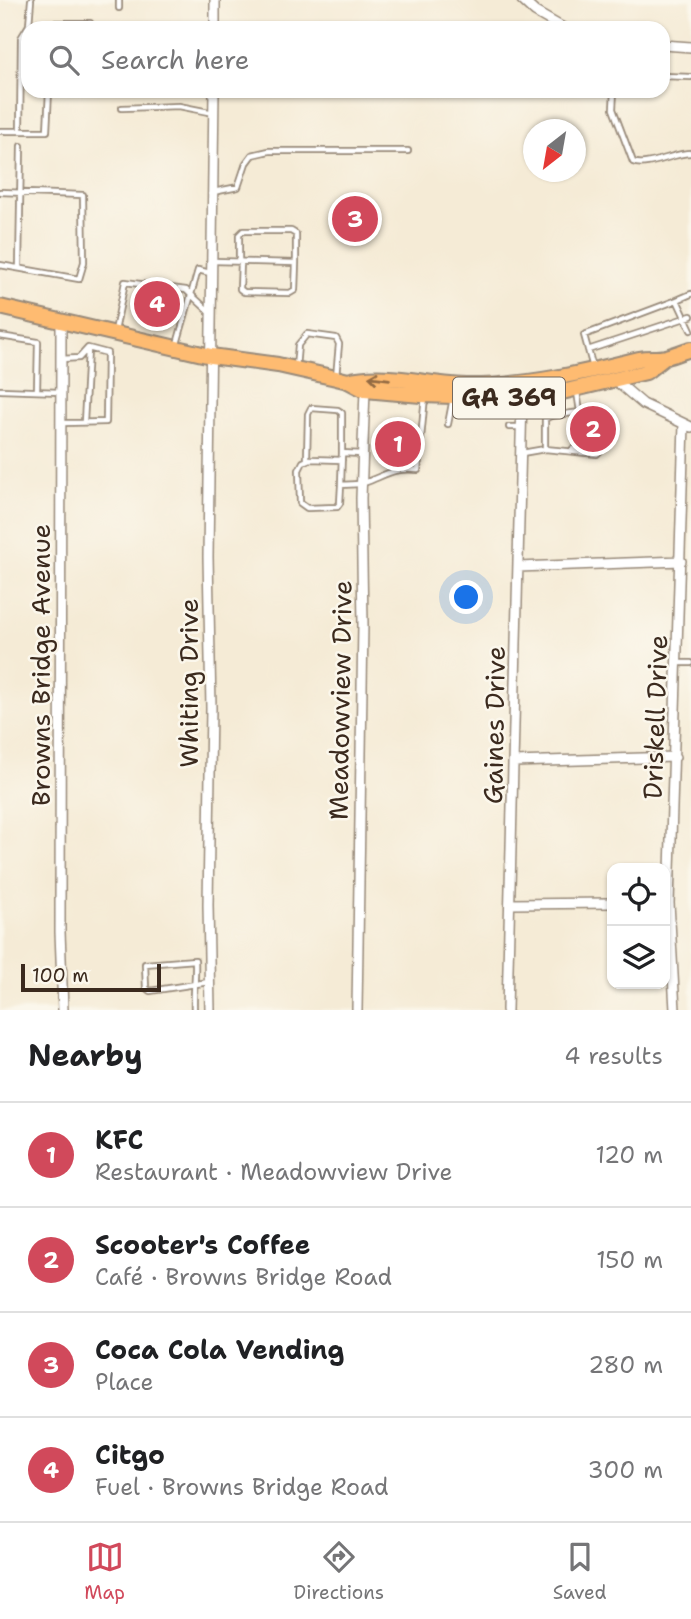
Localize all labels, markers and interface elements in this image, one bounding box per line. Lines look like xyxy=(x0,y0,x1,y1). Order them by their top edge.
search box xyxy=(21,21,670,98)
icon: search xyxy=(45,41,83,79)
text: Search here xyxy=(101,42,250,77)
north arrow xyxy=(523,119,586,182)
pin: 3 xyxy=(332,193,378,245)
pin: 4 xyxy=(134,278,180,330)
one-way arrow xyxy=(369,371,391,384)
road number: GA 369 xyxy=(453,377,565,418)
pin: 2 xyxy=(570,403,616,455)
pin: 1 xyxy=(375,418,421,470)
street label: Browns Bridge Avenue xyxy=(23,524,58,806)
street label: Meadowview Drive xyxy=(320,580,360,820)
your location xyxy=(449,580,483,614)
street label: Whiting Drive xyxy=(171,598,206,768)
street label: Driskell Drive xyxy=(635,634,675,800)
street label: Gaines Drive xyxy=(475,646,513,804)
map controls xyxy=(607,863,670,989)
button: locate xyxy=(607,863,670,926)
button: layers xyxy=(607,926,670,989)
scale bar xyxy=(21,961,161,993)
text: 100 m xyxy=(32,963,89,988)
text: Nearby xyxy=(28,1035,143,1076)
text: 4 results xyxy=(564,1041,663,1071)
text: KFC xyxy=(95,1122,144,1157)
text: 1 xyxy=(46,1140,56,1170)
text: 120 m xyxy=(595,1140,663,1170)
text: Restaurant · Meadowview Drive xyxy=(95,1157,453,1187)
text: Scooter's Coffee xyxy=(95,1227,310,1262)
text: 2 xyxy=(43,1245,59,1275)
text: 150 m xyxy=(596,1245,663,1275)
text: Café · Browns Bridge Road xyxy=(95,1262,392,1292)
text: Coca Cola Vending xyxy=(95,1332,344,1367)
text: 3 xyxy=(43,1350,59,1380)
text: 280 m xyxy=(588,1350,663,1380)
text: Place xyxy=(95,1367,154,1397)
text: Citgo xyxy=(95,1437,165,1472)
text: 4 xyxy=(43,1455,59,1485)
text: 300 m xyxy=(588,1455,663,1485)
text: Fuel · Browns Bridge Road xyxy=(95,1472,389,1502)
tab: Map xyxy=(84,1538,125,1605)
tab: Directions xyxy=(294,1538,384,1605)
tab: Saved xyxy=(553,1538,607,1605)

